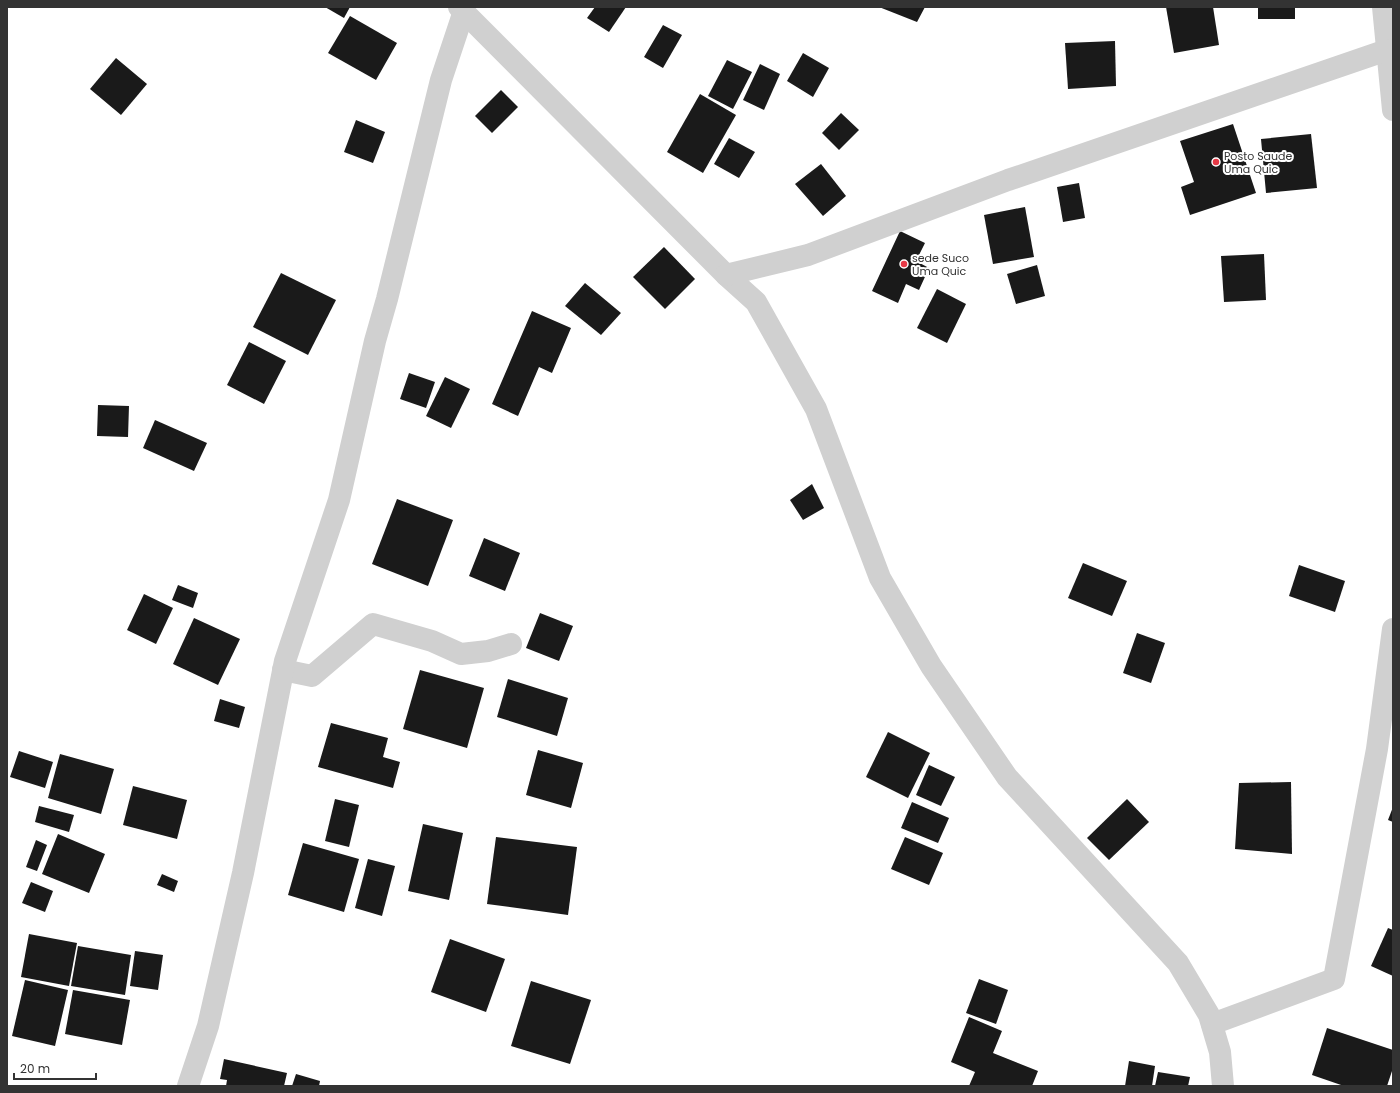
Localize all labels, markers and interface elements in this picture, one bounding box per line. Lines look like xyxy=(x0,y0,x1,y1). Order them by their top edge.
place label: Posto Saude Uma Quic xyxy=(1224,148,1293,177)
marker: Posto Saude Uma Quic xyxy=(1211,157,1221,167)
place label: sede Suco Uma Quic xyxy=(912,250,969,279)
marker: sede Suco Uma Quic xyxy=(899,259,909,269)
scale bar xyxy=(14,1055,96,1081)
text: 20 m xyxy=(20,1060,50,1077)

